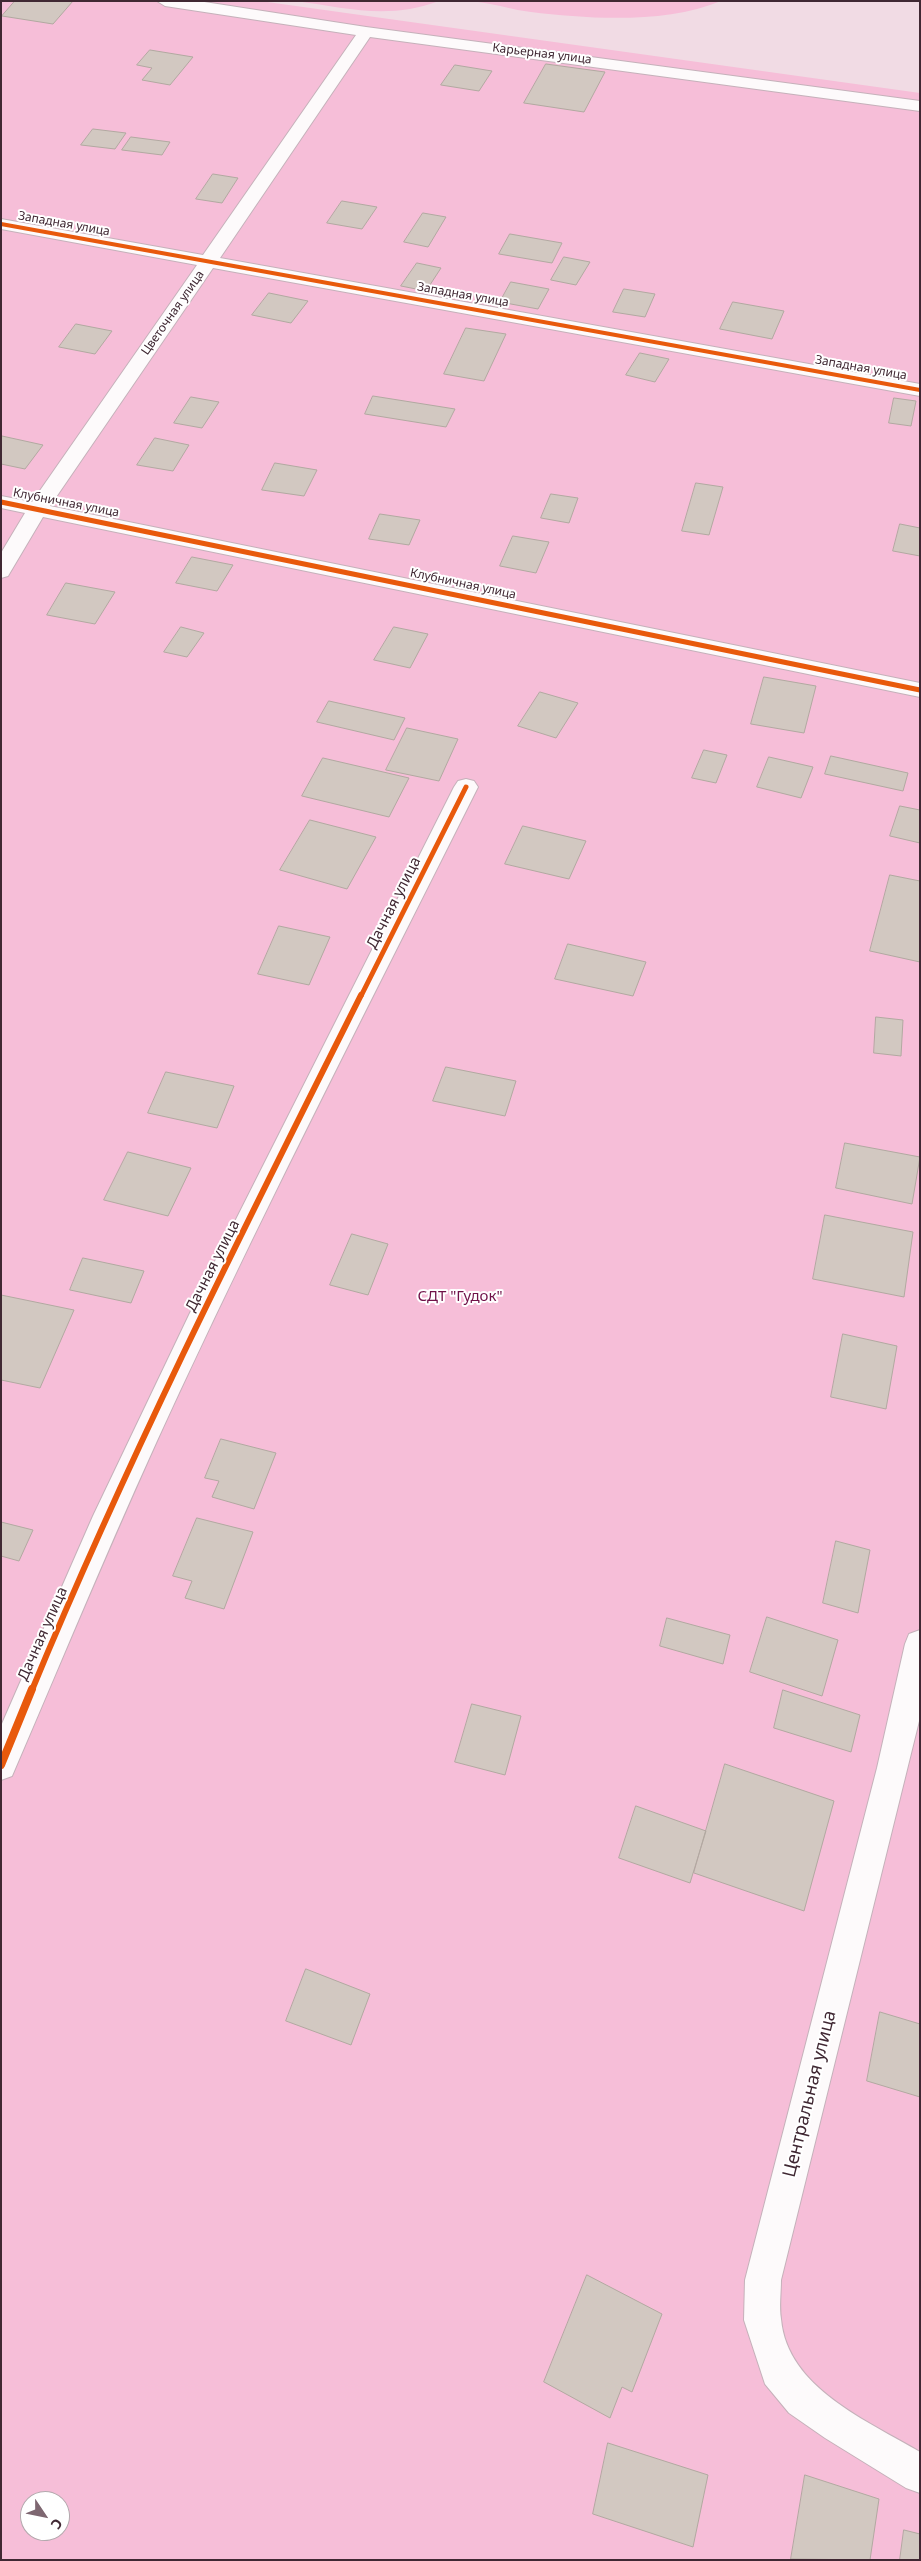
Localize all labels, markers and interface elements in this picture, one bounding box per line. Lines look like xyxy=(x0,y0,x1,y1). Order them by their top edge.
street label: Карьерная улица xyxy=(492,41,592,67)
street label: Западная улица xyxy=(17,209,111,239)
street label: Цветочная улица xyxy=(138,268,208,358)
street label: Западная улица xyxy=(416,280,510,310)
street label: Западная улица xyxy=(814,353,908,383)
street label: Клубничная улица xyxy=(12,486,120,520)
street label: Клубничная улица xyxy=(409,566,517,602)
street label: Дачная улица xyxy=(363,854,425,952)
street label: Дачная улица xyxy=(182,1217,244,1315)
park label: СДТ "Гудок" xyxy=(417,1288,503,1306)
street label: Дачная улица xyxy=(14,1584,72,1684)
street label: Центральная улица xyxy=(779,2008,841,2180)
north arrow xyxy=(20,2491,70,2541)
text: С xyxy=(47,2515,67,2533)

